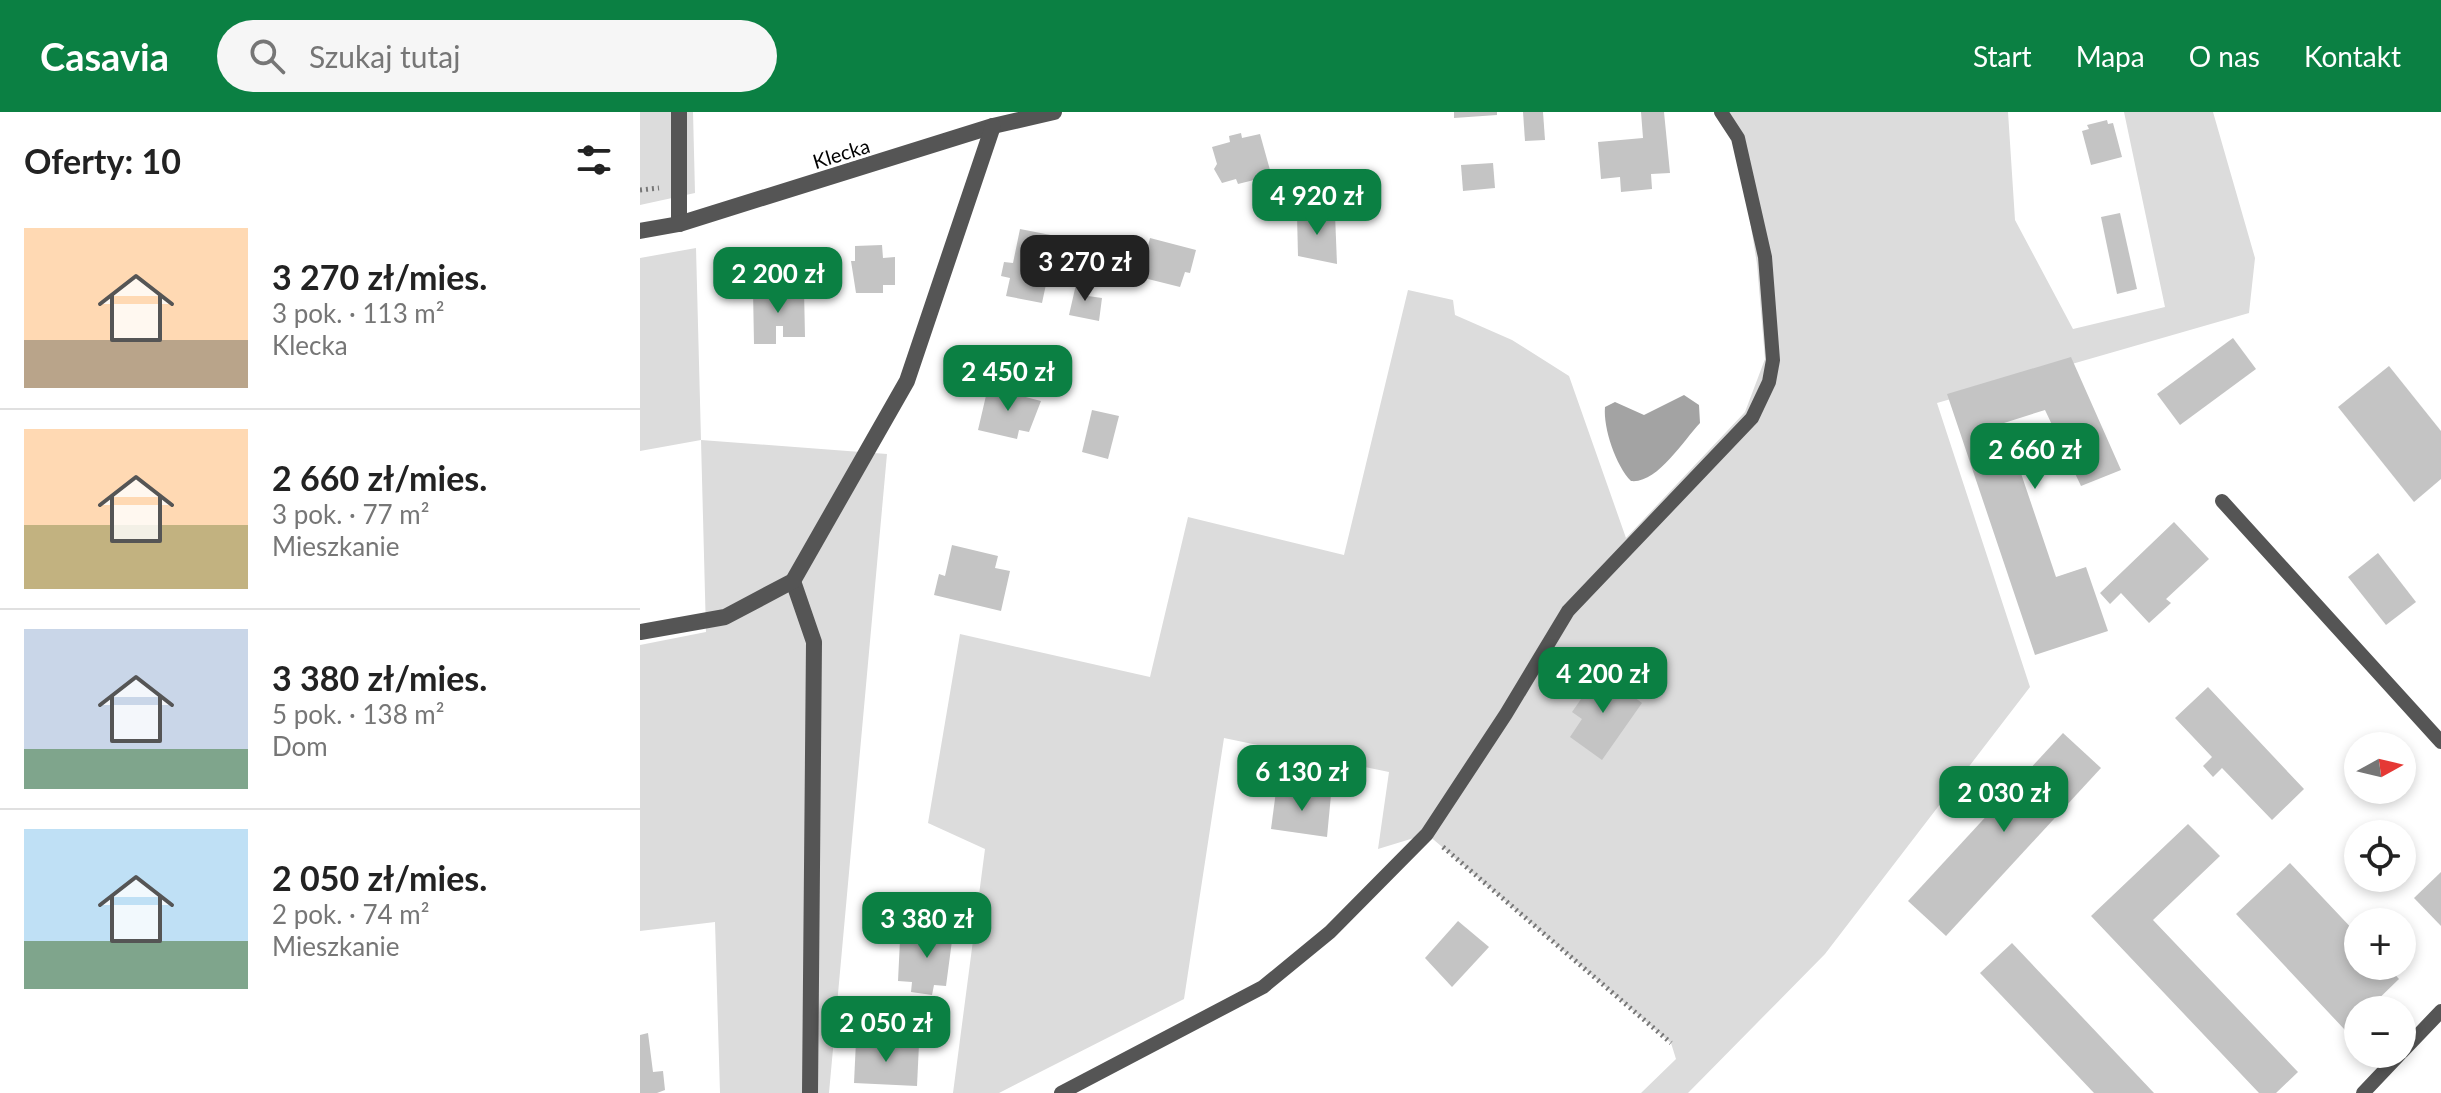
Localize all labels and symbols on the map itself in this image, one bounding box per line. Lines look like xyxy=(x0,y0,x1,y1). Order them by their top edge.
street label: Klecka xyxy=(810,133,872,173)
pin: 4 920 zł xyxy=(1234,169,1400,237)
pin: 3 270 zł xyxy=(1002,235,1168,303)
pin: 2 200 zł xyxy=(695,247,861,315)
pin: 2 450 zł xyxy=(925,345,1091,413)
pin: 2 660 zł xyxy=(1952,423,2118,491)
pin: 4 200 zł xyxy=(1520,647,1686,715)
north arrow xyxy=(2344,732,2416,804)
pin: 6 130 zł xyxy=(1219,745,1385,813)
pin: 2 030 zł xyxy=(1921,766,2087,834)
pin: 3 380 zł xyxy=(844,892,1010,960)
pin: 2 050 zł xyxy=(803,996,969,1064)

